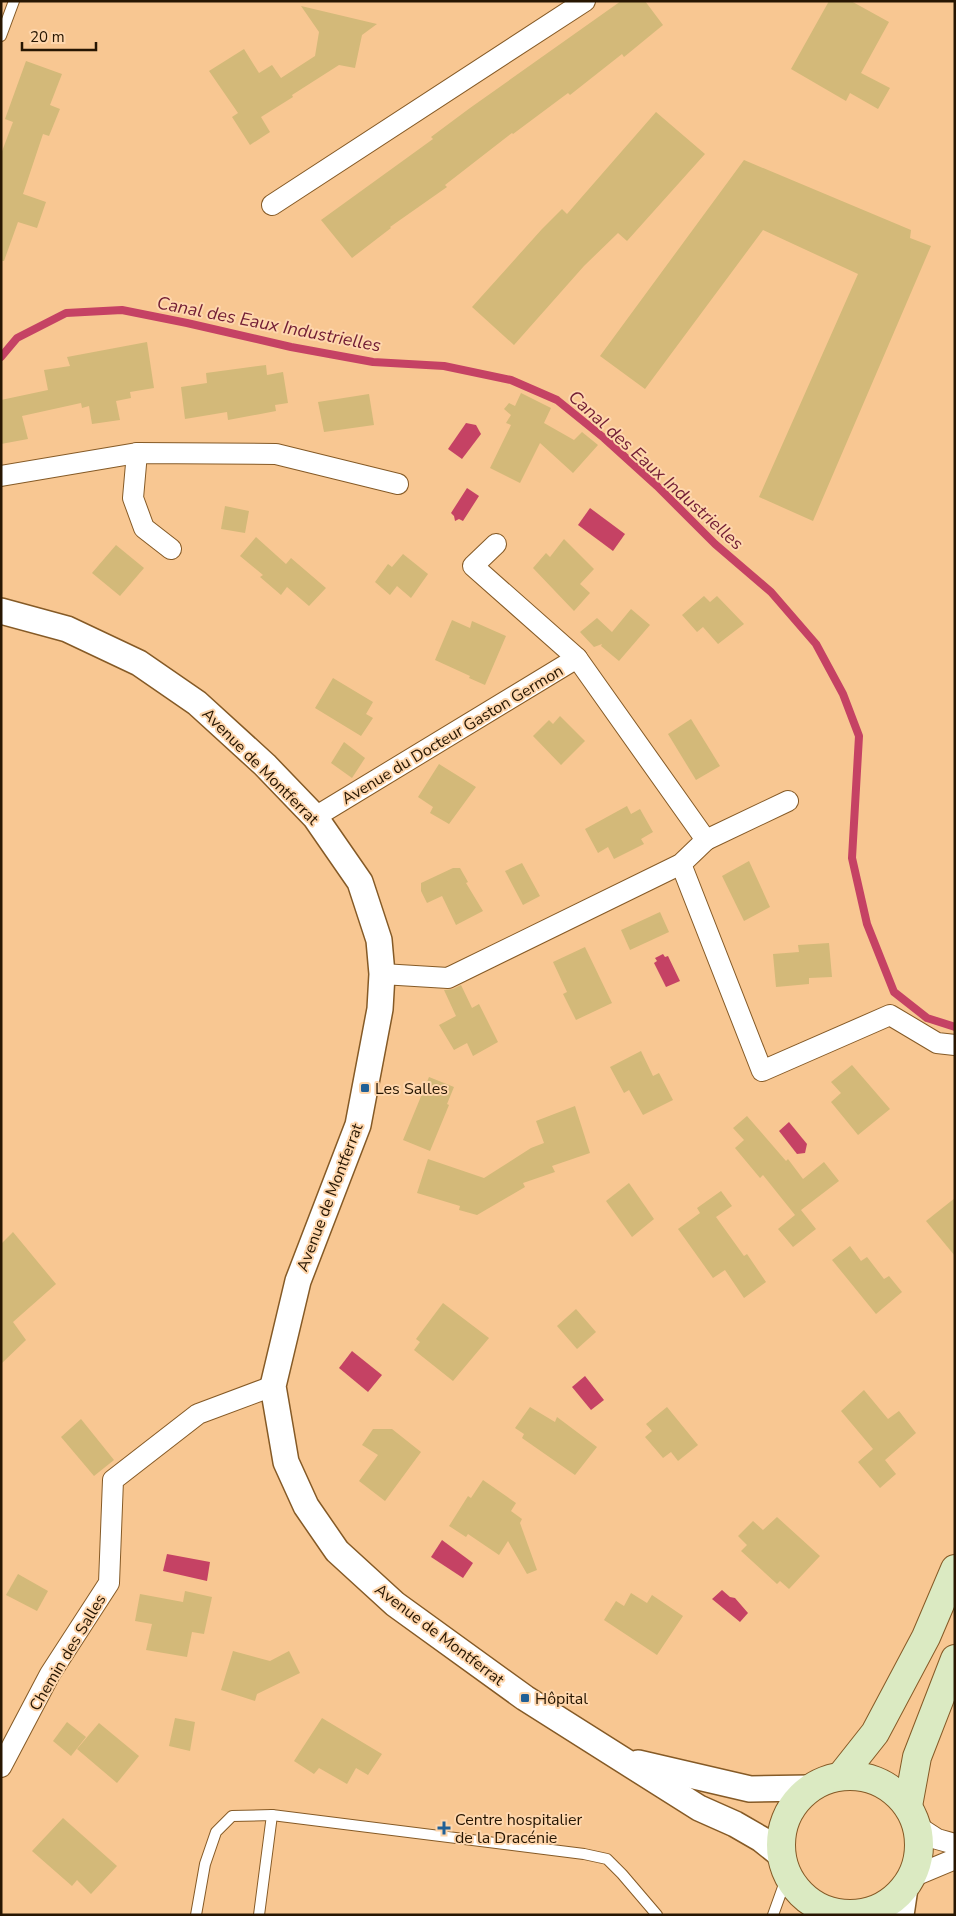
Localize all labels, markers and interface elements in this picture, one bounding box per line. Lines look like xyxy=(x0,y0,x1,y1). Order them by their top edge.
scale bar xyxy=(22,20,96,52)
text: 20 m xyxy=(30,27,65,47)
water label: Canal des Eaux Industrielles xyxy=(155,290,383,358)
water label: Canal des Eaux Industrielles xyxy=(563,385,749,555)
street label: Avenue du Docteur Gaston Germon xyxy=(338,660,567,810)
street label: Avenue de Montferrat xyxy=(197,703,324,830)
place label: Les Salles xyxy=(375,1078,448,1100)
marker: Les Salles xyxy=(359,1082,371,1094)
street label: Avenue de Montferrat xyxy=(292,1120,368,1275)
street label: Avenue de Montferrat xyxy=(370,1579,509,1691)
street label: Chemin des Salles xyxy=(24,1590,111,1715)
place label: Hôpital xyxy=(535,1688,588,1710)
marker: Hôpital xyxy=(519,1692,531,1704)
place label: Centre hospitalier de la Dracénie xyxy=(455,1809,582,1849)
marker: Centre hospitalier de la Dracénie xyxy=(437,1821,451,1835)

